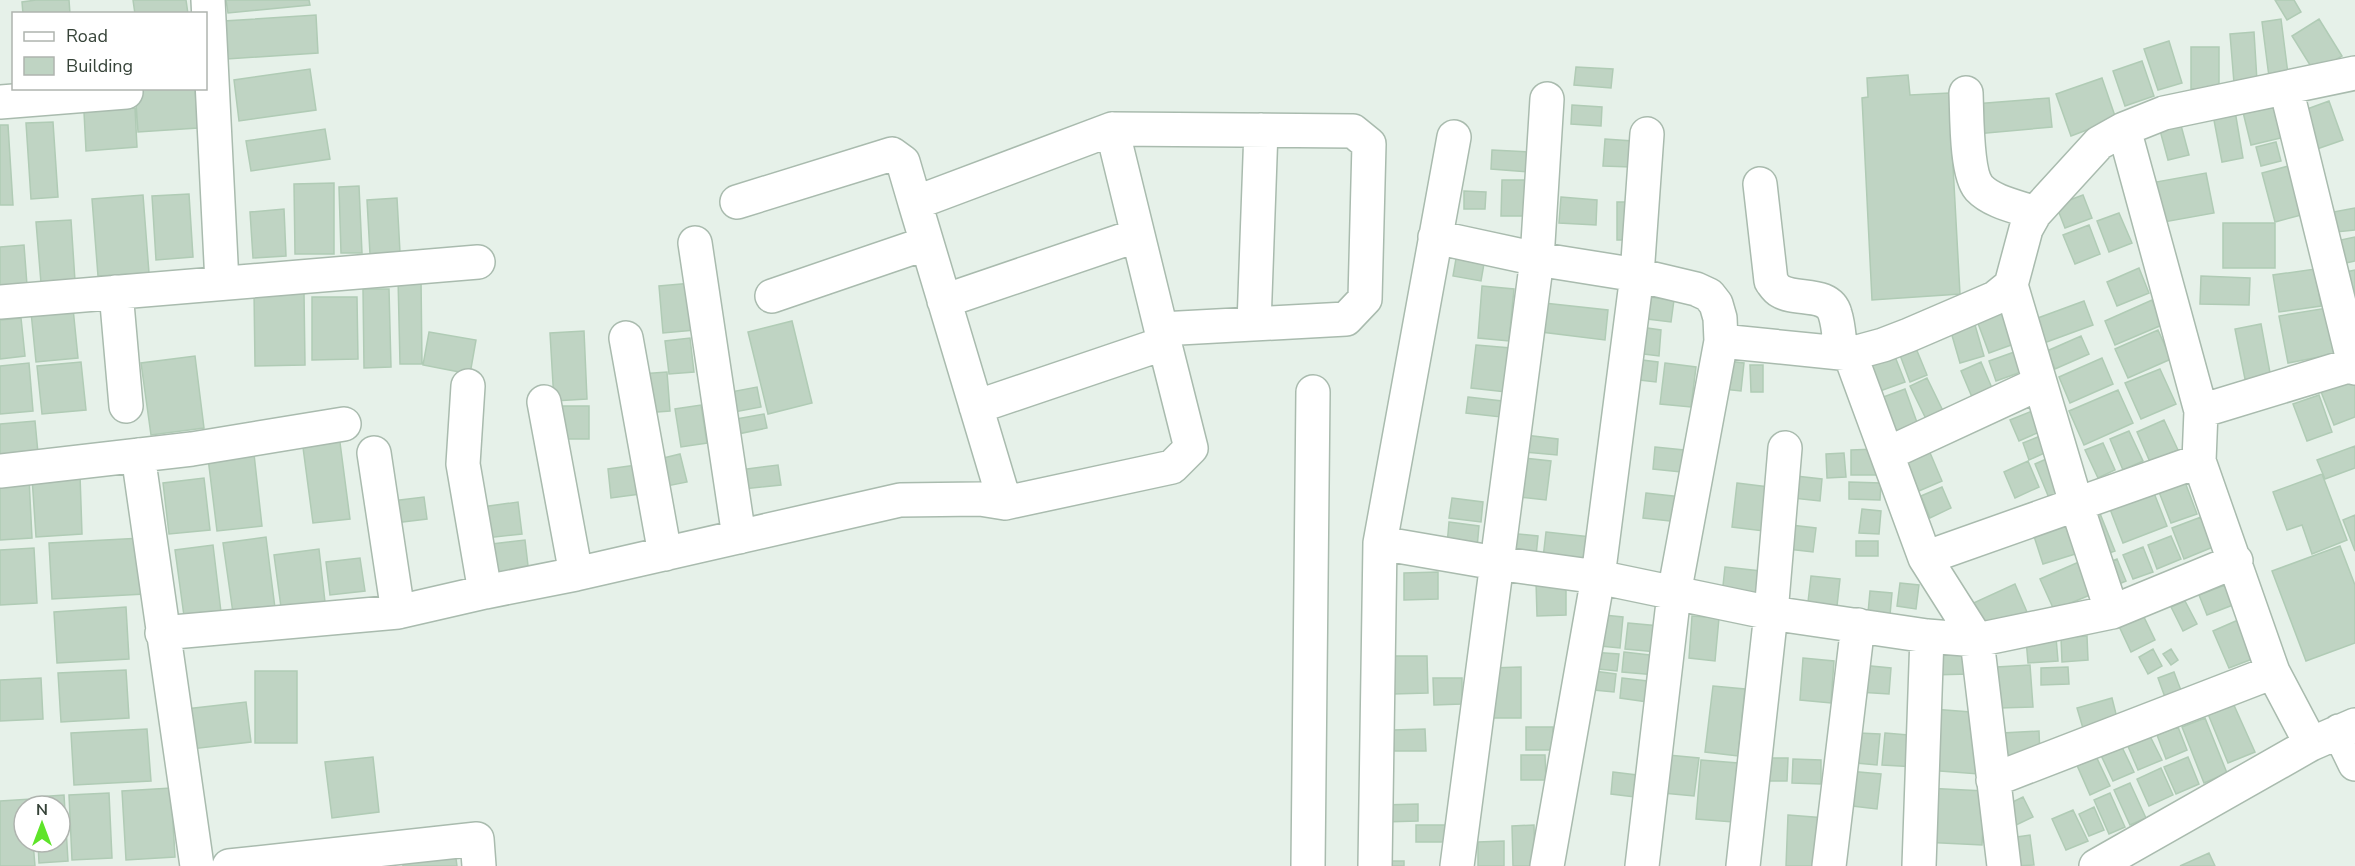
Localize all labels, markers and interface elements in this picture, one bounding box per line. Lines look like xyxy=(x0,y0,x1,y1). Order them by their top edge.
legend xyxy=(12,12,207,90)
text: Road xyxy=(66,24,108,48)
text: Building xyxy=(66,54,133,78)
north arrow xyxy=(12,794,72,854)
text: N xyxy=(36,799,48,821)

